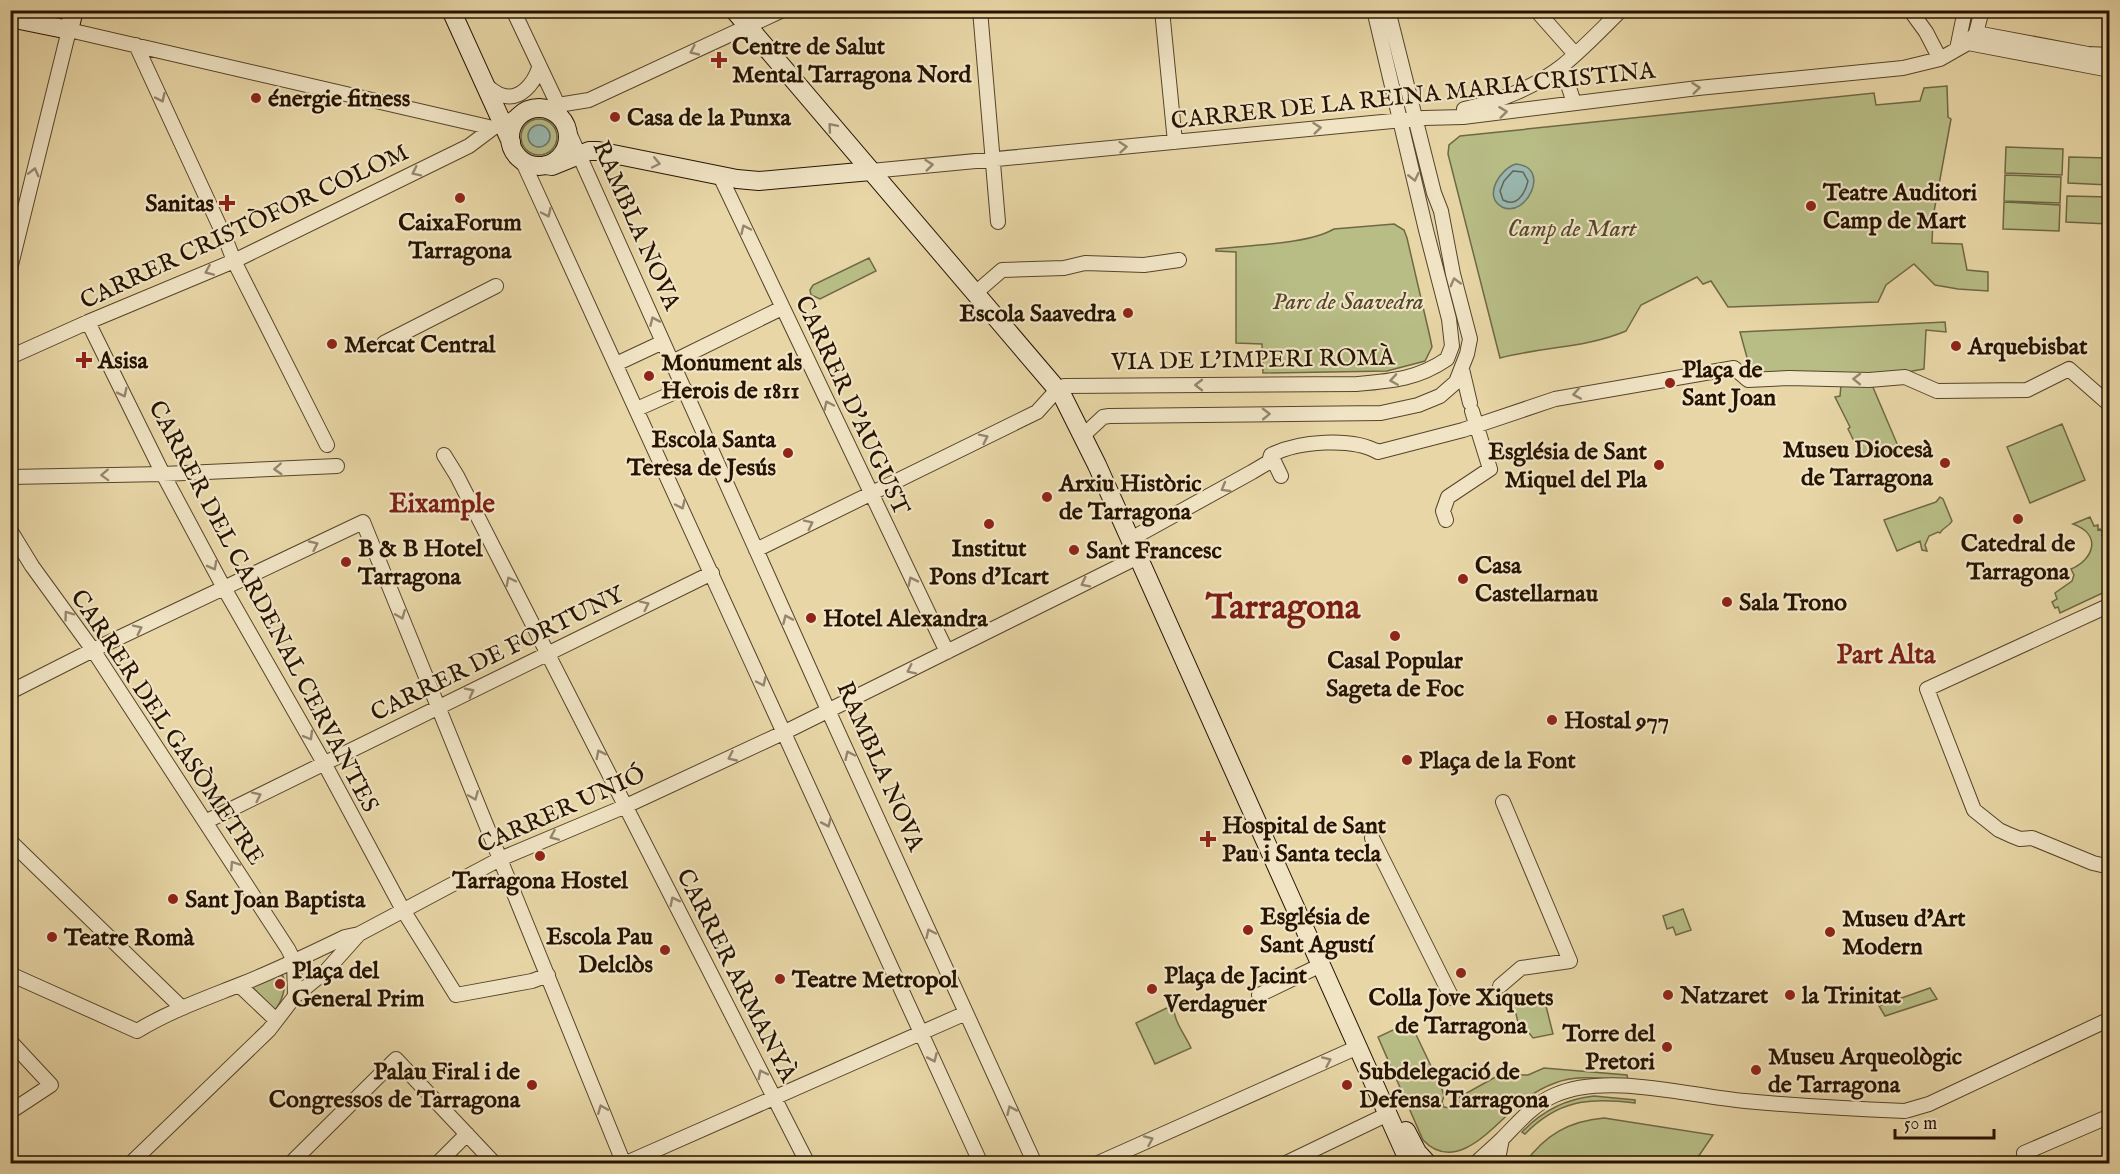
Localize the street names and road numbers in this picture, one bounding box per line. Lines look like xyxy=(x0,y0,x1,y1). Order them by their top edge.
street label: CARRER DE LA REINA MARIA CRISTINA xyxy=(1170,56,1658,137)
street label: RAMBLA NOVA xyxy=(584,136,687,316)
street label: CARRER CRISTÒFOR COLOM xyxy=(75,137,414,317)
street label: CARRER D'AUGUST xyxy=(787,291,916,521)
street label: VIA DE L'IMPERI ROMÀ xyxy=(1110,343,1396,378)
street label: CARRER DEL CARDENAL CERVANTES xyxy=(140,395,385,818)
street label: CARRER DE FORTUNY xyxy=(366,579,631,729)
street label: CARRER DEL GASÒMETRE xyxy=(63,584,271,872)
street label: RAMBLA NOVA xyxy=(828,677,931,857)
street label: CARRER UNIÓ xyxy=(473,759,650,861)
street label: CARRER ARMANYÀ xyxy=(668,864,803,1088)

